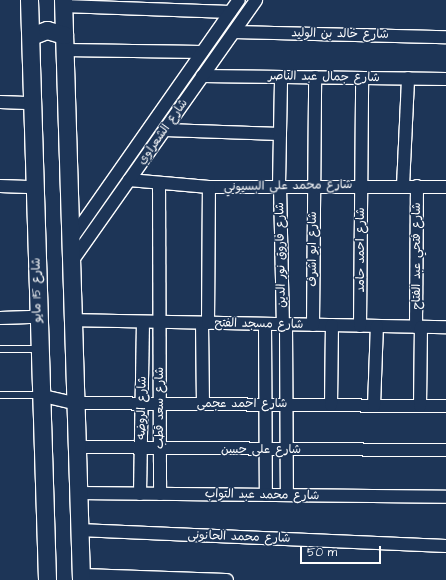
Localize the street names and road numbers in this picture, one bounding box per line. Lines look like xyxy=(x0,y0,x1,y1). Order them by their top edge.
street label: شارع خالد بن الوليد xyxy=(291,26,389,42)
street label: شارع جمال عبد الناصر xyxy=(268,69,380,85)
street label: شارع الشعراوي xyxy=(135,96,191,168)
street label: شارع محمد على البسيوني xyxy=(224,178,352,194)
street label: شارع فاروق نور الدين xyxy=(273,202,289,308)
street label: شارع فتحي عبد الفتاح xyxy=(410,202,424,310)
street label: شارع احمد حامد xyxy=(354,208,368,292)
street label: شارع ابو اشرف xyxy=(306,211,320,287)
street label: شارع 15 مايو xyxy=(29,257,45,323)
street label: شارع مسجد الفتح xyxy=(214,316,304,332)
street label: شارع سعد قطب xyxy=(153,367,167,449)
street label: شارع الروضه xyxy=(134,376,150,440)
street label: شارع احمد عجمى xyxy=(197,397,287,411)
street label: شارع على حسن xyxy=(221,443,301,457)
street label: شارع محمد عبد التواب xyxy=(205,487,319,503)
street label: شارع محمد الحانونى xyxy=(187,528,291,546)

